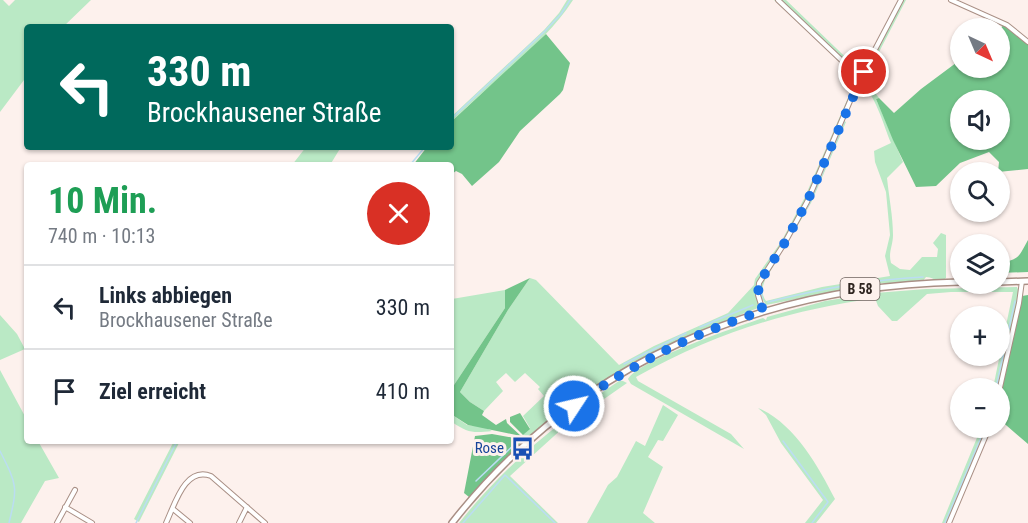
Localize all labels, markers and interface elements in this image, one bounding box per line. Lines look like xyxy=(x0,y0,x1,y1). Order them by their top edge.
north arrow xyxy=(950,18,1010,78)
map controls xyxy=(950,18,1010,438)
pin xyxy=(838,46,889,97)
text: 330 m xyxy=(147,47,252,96)
icon: left xyxy=(48,48,126,126)
icon: arrive xyxy=(847,55,880,88)
button: sound xyxy=(950,90,1010,150)
text: Brockhausener Straße xyxy=(147,97,381,129)
button: search xyxy=(950,162,1010,222)
text: 10 Min. xyxy=(48,180,157,222)
button: close xyxy=(367,182,430,245)
text: 740 m · 10:13 xyxy=(48,224,155,248)
button: layers xyxy=(950,234,1010,294)
road number: B 58 xyxy=(840,278,880,300)
text: Links abbiegen xyxy=(99,283,232,308)
icon: left xyxy=(48,291,81,324)
text: 330 m xyxy=(376,295,430,320)
button: + xyxy=(950,306,1010,366)
text: Brockhausener Straße xyxy=(99,308,273,332)
position arrow xyxy=(542,374,606,438)
icon: arrive xyxy=(48,375,81,408)
button: − xyxy=(950,378,1010,438)
text: Ziel erreicht xyxy=(99,379,206,404)
text: 410 m xyxy=(376,379,430,404)
bus stop icon: Rose xyxy=(509,435,535,461)
place label: Rose xyxy=(475,439,504,457)

